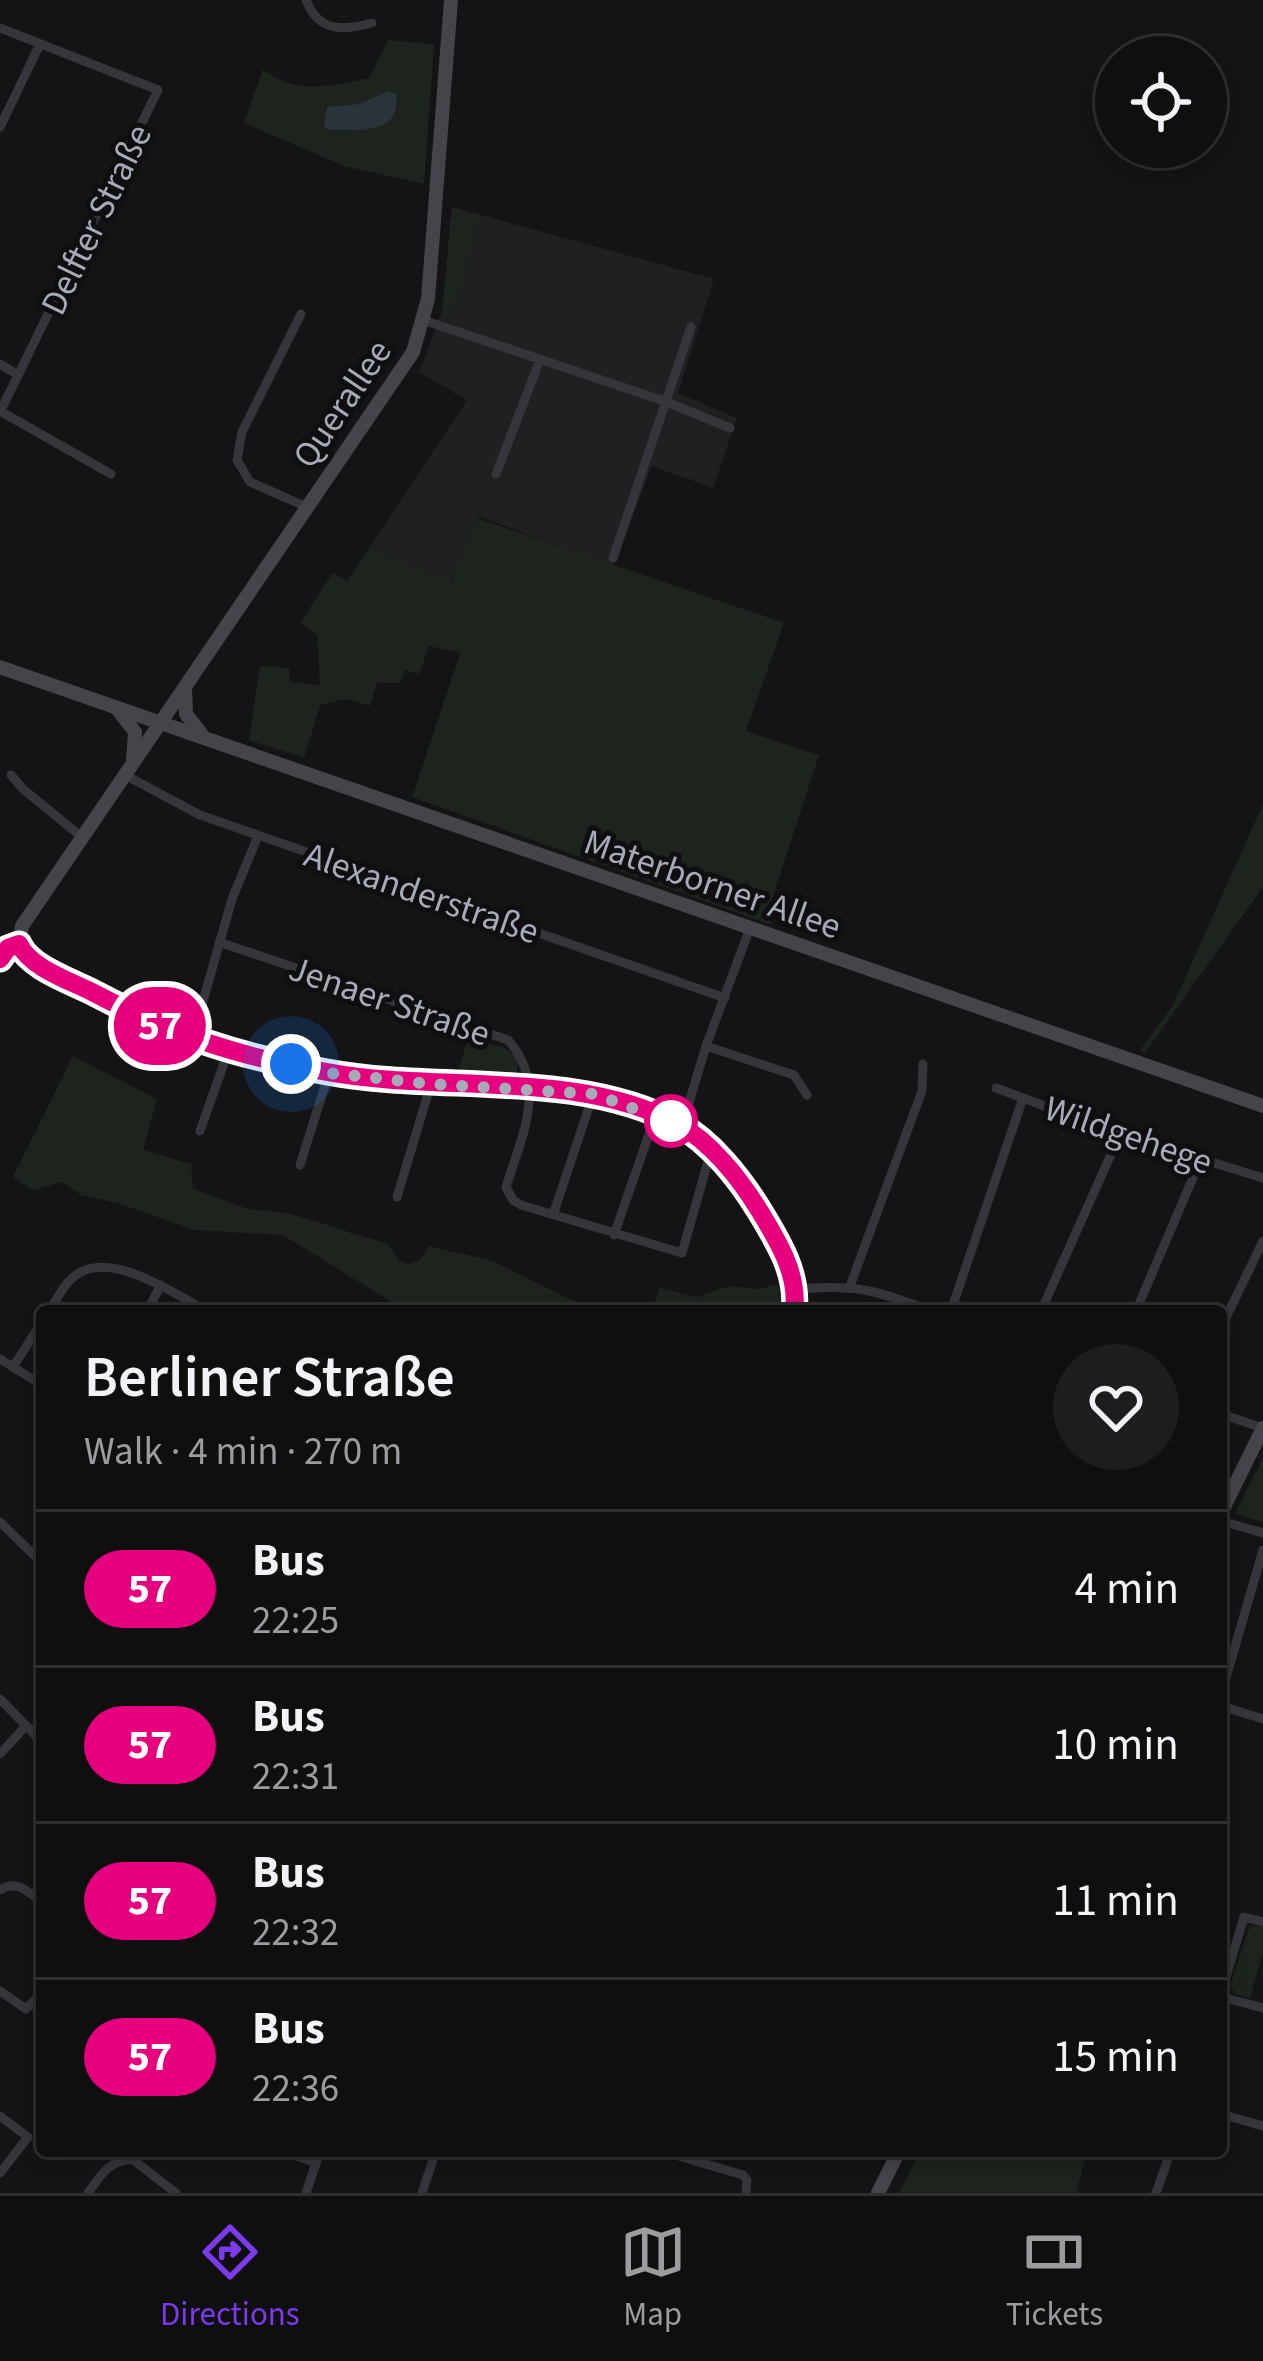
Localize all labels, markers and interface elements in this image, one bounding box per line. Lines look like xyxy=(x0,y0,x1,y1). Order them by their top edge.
map controls xyxy=(1095,36,1227,168)
button: locate xyxy=(1095,36,1227,168)
street label: Delfter Straße xyxy=(28,116,165,324)
street label: Querallee xyxy=(281,329,404,478)
street label: Materborner Allee xyxy=(577,817,848,952)
street label: Alexanderstraße xyxy=(297,829,546,957)
street label: Jenaer Straße xyxy=(282,943,497,1060)
line badge: 57 xyxy=(106,987,214,1065)
text: 57 xyxy=(138,996,182,1056)
your location xyxy=(261,1034,321,1094)
street label: Wildgehege xyxy=(1038,1083,1219,1188)
unlabelled marker xyxy=(646,1096,696,1146)
text: Berliner Straße xyxy=(84,1338,455,1419)
button: heart xyxy=(1053,1344,1179,1470)
text: Walk · 4 min · 270 m xyxy=(84,1424,402,1480)
text: Bus xyxy=(252,1529,325,1593)
text: 4 min xyxy=(1075,1557,1179,1621)
text: 57 xyxy=(128,1559,172,1619)
text: 22:25 xyxy=(252,1593,339,1649)
text: Bus xyxy=(252,1685,325,1749)
text: 10 min xyxy=(1052,1713,1179,1777)
text: 57 xyxy=(128,1715,172,1775)
text: 22:31 xyxy=(252,1749,339,1805)
text: Bus xyxy=(252,1841,325,1905)
text: 11 min xyxy=(1052,1869,1179,1933)
text: 57 xyxy=(128,1871,172,1931)
text: 22:32 xyxy=(252,1905,339,1961)
text: Bus xyxy=(252,1997,325,2061)
text: 15 min xyxy=(1052,2025,1179,2089)
text: 57 xyxy=(128,2027,172,2087)
text: 22:36 xyxy=(252,2061,339,2117)
tab: Directions xyxy=(160,2219,300,2338)
tab: Map xyxy=(620,2219,686,2338)
tab: Tickets xyxy=(1006,2219,1103,2338)

